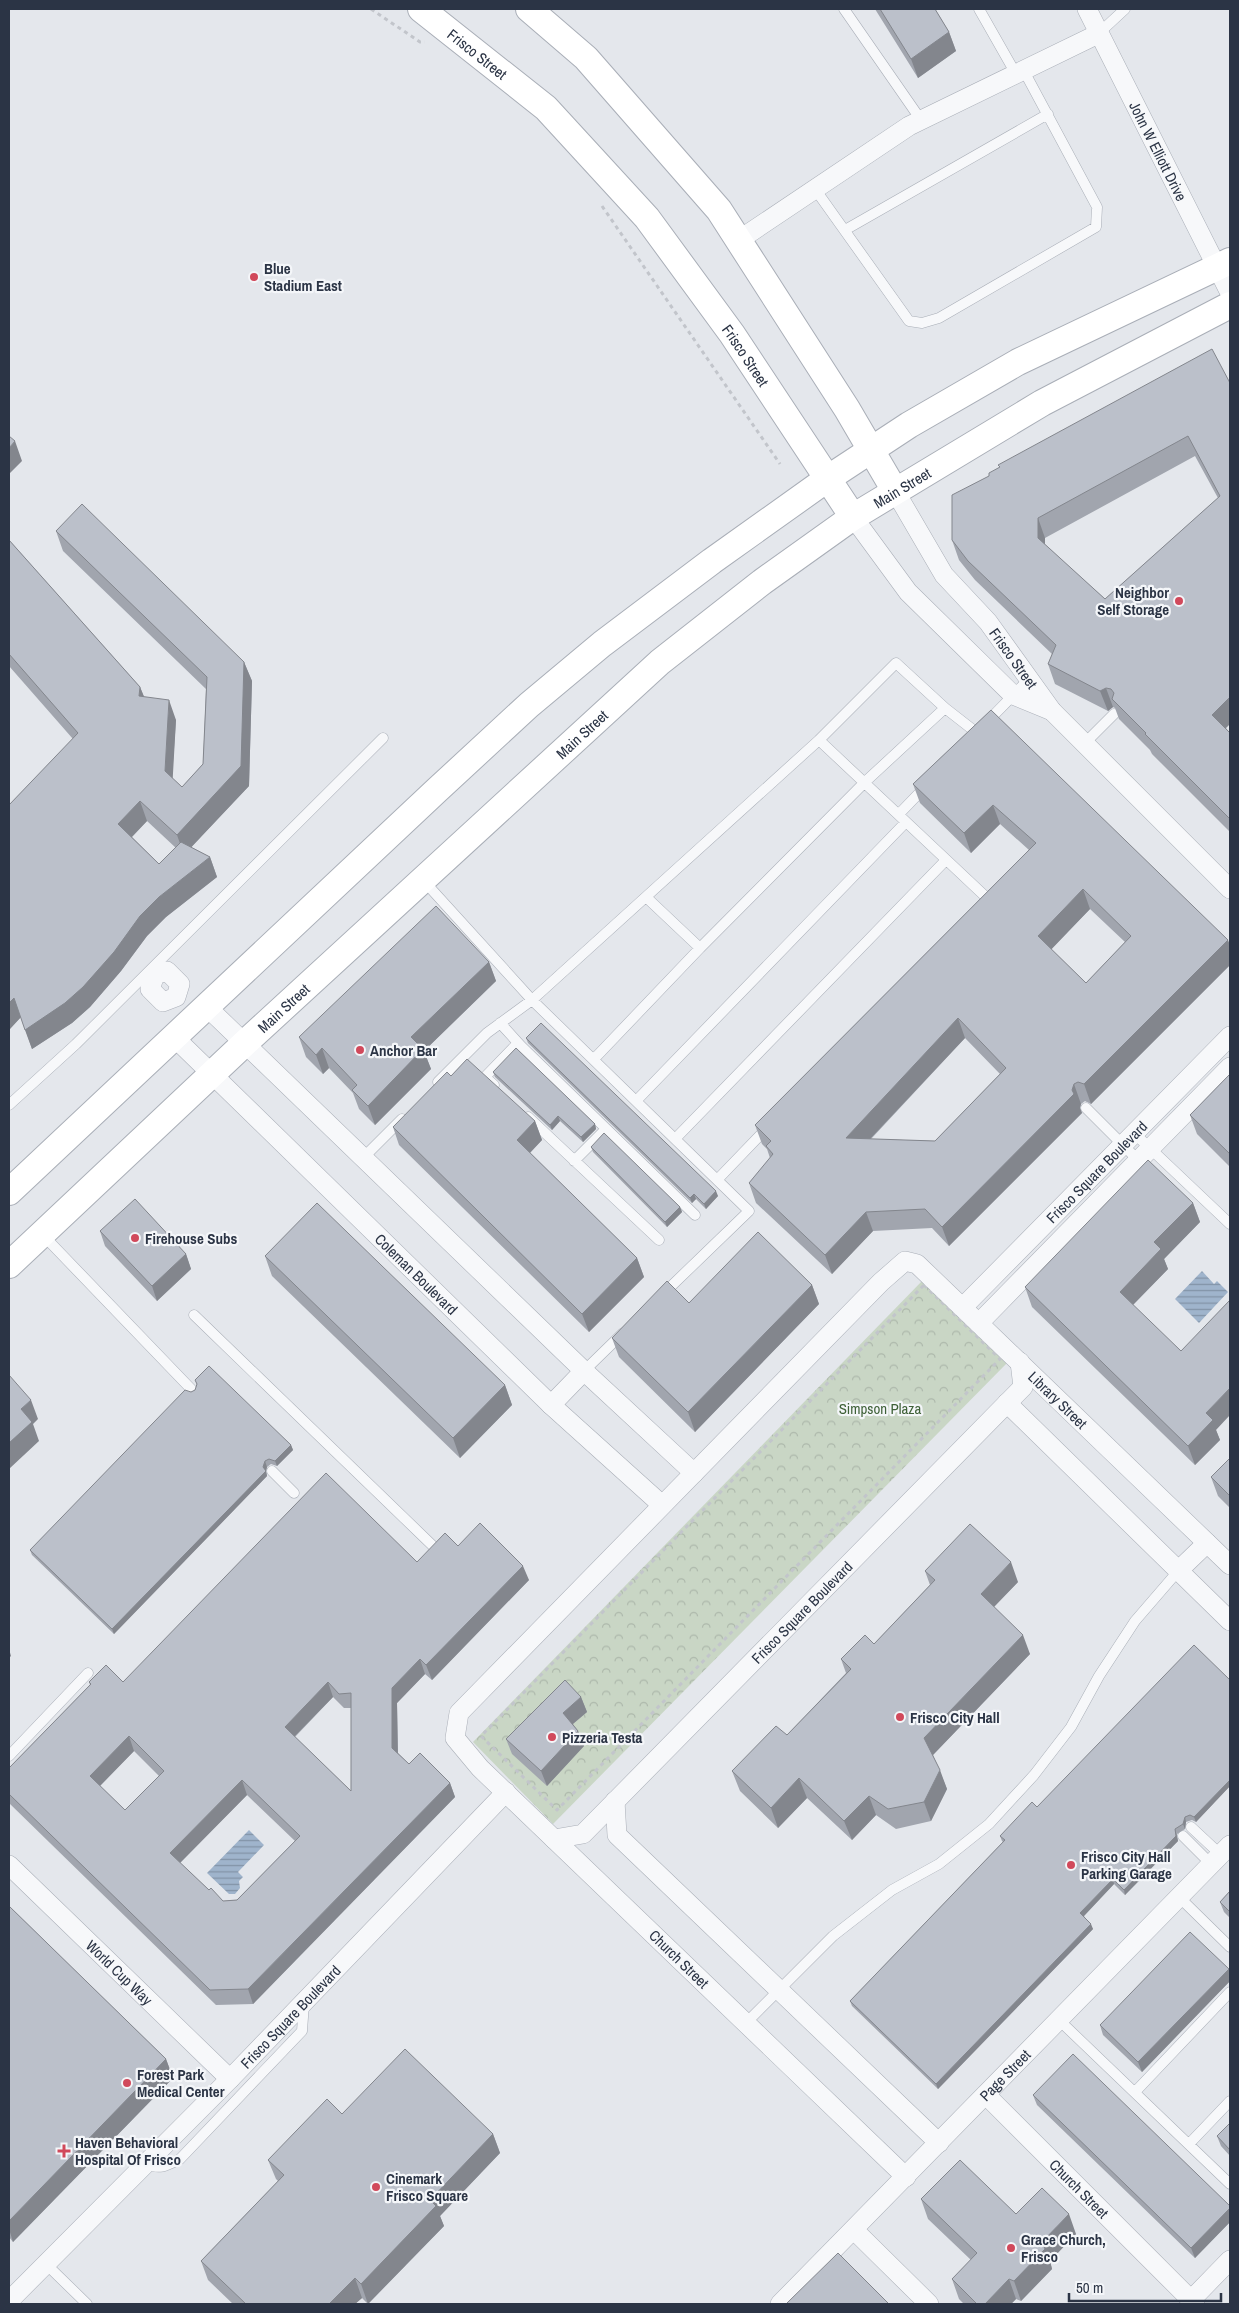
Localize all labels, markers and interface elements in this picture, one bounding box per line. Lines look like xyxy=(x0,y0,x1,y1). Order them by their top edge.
street label: Frisco Street xyxy=(443,24,512,84)
street label: John W Elliott Drive xyxy=(1125,98,1192,204)
place label: Blue Stadium East xyxy=(264,258,342,296)
marker: Blue Stadium East xyxy=(248,271,260,283)
street label: Frisco Street xyxy=(718,320,775,391)
street label: Main Street xyxy=(869,462,935,513)
place label: Neighbor Self Storage xyxy=(1097,582,1169,620)
marker: Neighbor Self Storage xyxy=(1173,595,1185,607)
street label: Frisco Street xyxy=(985,623,1043,693)
street label: Main Street xyxy=(551,704,613,763)
street label: Main Street xyxy=(253,978,314,1037)
place label: Anchor Bar xyxy=(370,1040,437,1061)
marker: Anchor Bar xyxy=(354,1044,366,1056)
street label: Frisco Square Boulevard xyxy=(1041,1116,1152,1228)
place label: Firehouse Subs xyxy=(145,1228,237,1249)
street label: Coleman Boulevard xyxy=(371,1229,463,1319)
marker: Firehouse Subs xyxy=(129,1232,141,1244)
street label: Library Street xyxy=(1024,1366,1093,1433)
park label: Simpson Plaza xyxy=(839,1398,922,1419)
street label: Frisco Square Boulevard xyxy=(746,1556,857,1668)
place label: Frisco City Hall xyxy=(910,1707,1000,1728)
marker: Frisco City Hall xyxy=(894,1711,906,1723)
place label: Pizzeria Testa xyxy=(562,1727,643,1748)
marker: Pizzeria Testa xyxy=(546,1731,558,1743)
place label: Frisco City Hall Parking Garage xyxy=(1081,1846,1172,1884)
marker: Frisco City Hall Parking Garage xyxy=(1065,1859,1077,1871)
street label: Church Street xyxy=(644,1925,714,1993)
street label: World Cup Way xyxy=(82,1935,158,2010)
street label: Frisco Square Boulevard xyxy=(235,1960,345,2073)
street label: Page Street xyxy=(974,2044,1035,2105)
place label: Forest Park Medical Center xyxy=(137,2064,225,2102)
marker: Forest Park Medical Center xyxy=(121,2077,133,2089)
place label: Haven Behavioral Hospital Of Frisco xyxy=(75,2132,181,2170)
marker: Haven Behavioral Hospital Of Frisco xyxy=(57,2144,71,2158)
street label: Church Street xyxy=(1045,2154,1114,2223)
place label: Cinemark Frisco Square xyxy=(386,2168,468,2206)
marker: Cinemark Frisco Square xyxy=(370,2181,382,2193)
place label: Grace Church, Frisco xyxy=(1021,2229,1106,2267)
marker: Grace Church, Frisco xyxy=(1005,2242,1017,2254)
scale bar xyxy=(1069,2270,1222,2302)
text: 50 m xyxy=(1076,2277,1103,2298)

